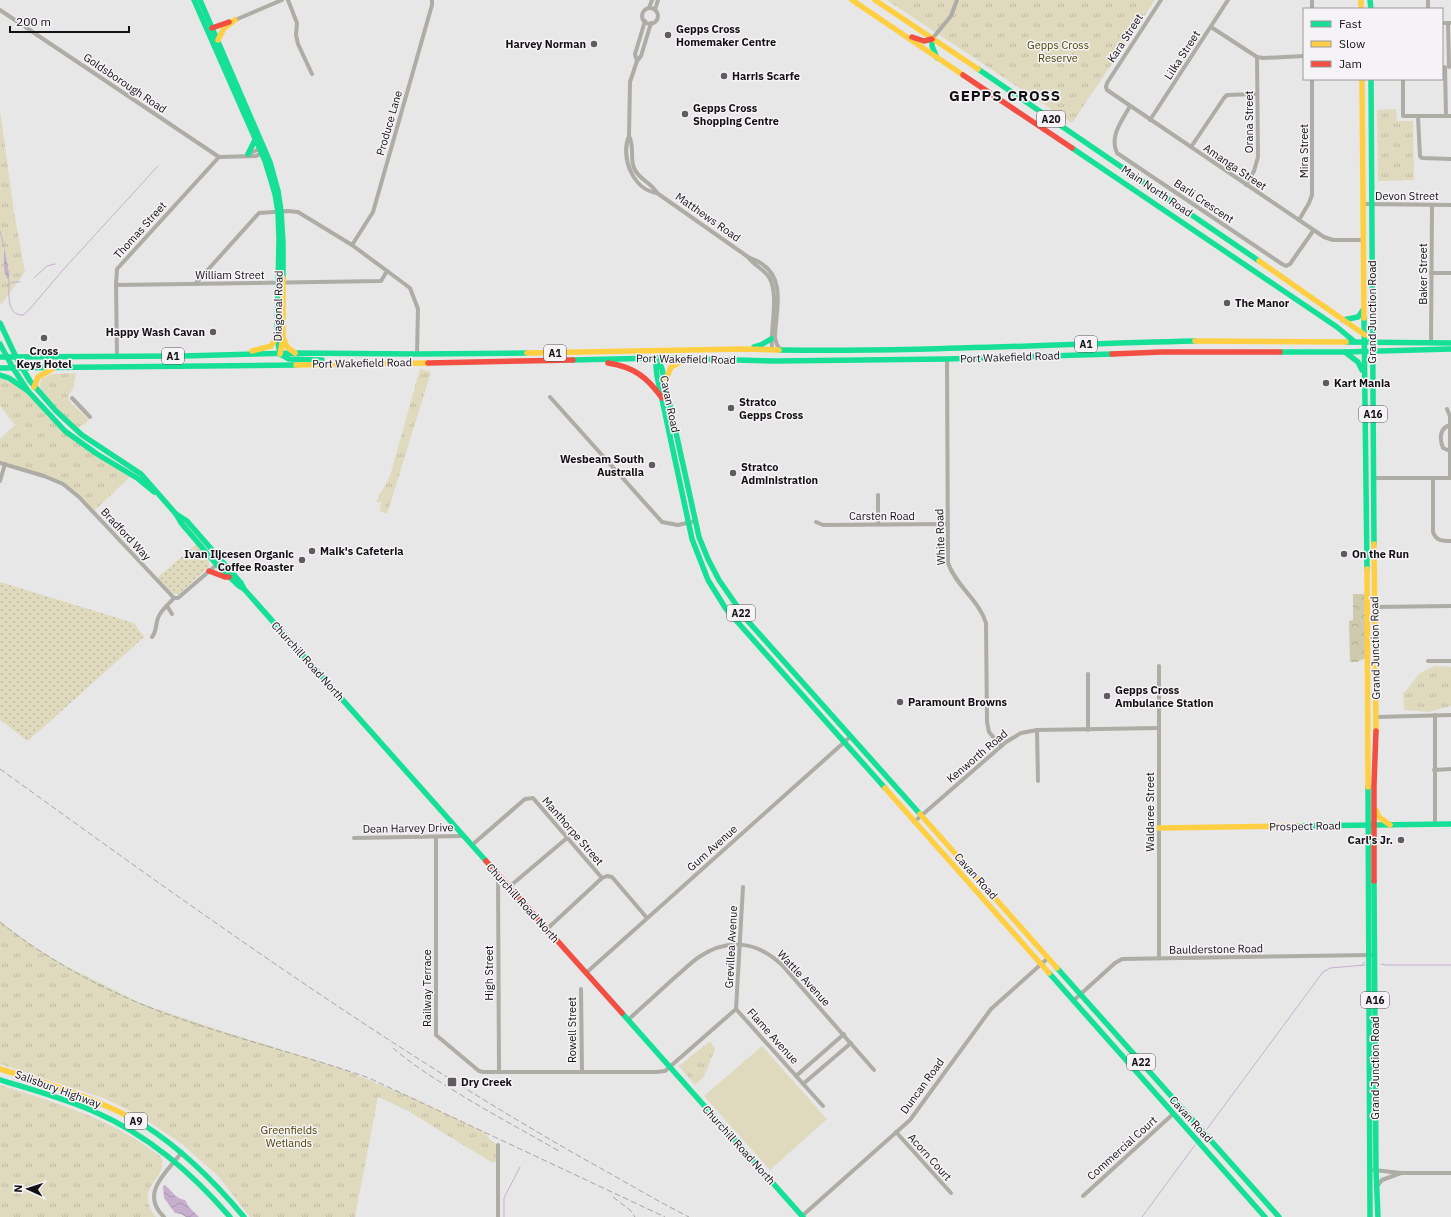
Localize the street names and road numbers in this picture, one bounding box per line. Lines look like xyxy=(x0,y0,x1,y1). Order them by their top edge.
street label: Kara Street xyxy=(1104,11,1146,65)
street label: Lilka Street xyxy=(1161,28,1203,82)
street label: Goldsborough Road xyxy=(81,50,169,116)
street label: Produce Lane xyxy=(373,89,405,157)
street label: Orana Street xyxy=(1242,91,1256,153)
road number: A20 xyxy=(1037,111,1065,127)
street label: Mira Street xyxy=(1297,124,1311,178)
street label: Amanga Street xyxy=(1201,141,1269,193)
street label: Main North Road xyxy=(1119,162,1195,220)
street label: Barli Crescent xyxy=(1171,176,1237,226)
street label: Matthews Road xyxy=(673,189,743,245)
street label: Devon Street xyxy=(1375,189,1439,203)
street label: Thomas Street xyxy=(111,198,169,262)
street label: Baker Street xyxy=(1416,243,1430,305)
street label: Grand Junction Road xyxy=(1365,260,1379,364)
street label: William Street xyxy=(195,268,265,282)
street label: Diagonal Road xyxy=(270,270,286,342)
road number: A1 xyxy=(1075,336,1097,352)
road number: A1 xyxy=(544,345,566,361)
road number: A1 xyxy=(162,348,184,364)
street label: Port Wakefield Road xyxy=(960,348,1060,366)
street label: Port Wakefield Road xyxy=(636,351,736,367)
street label: Port Wakefield Road xyxy=(312,355,412,371)
street label: Cavan Road xyxy=(657,374,683,434)
road number: A16 xyxy=(1359,406,1387,422)
street label: Bradford Way xyxy=(98,505,154,564)
street label: White Road xyxy=(932,508,948,566)
street label: Carsten Road xyxy=(849,509,915,523)
street label: Grand Junction Road xyxy=(1367,596,1383,700)
road number: A22 xyxy=(727,605,755,621)
street label: Churchill Road North xyxy=(269,618,347,704)
street label: Kenworth Road xyxy=(944,726,1010,786)
street label: Waldaree Street xyxy=(1143,772,1157,852)
street label: Manthorpe Street xyxy=(539,794,607,868)
street label: Prospect Road xyxy=(1269,818,1341,834)
street label: Dean Harvey Drive xyxy=(362,820,454,836)
street label: Gum Avenue xyxy=(684,822,740,874)
street label: Cavan Road xyxy=(951,850,1001,902)
street label: Churchill Road North xyxy=(484,860,562,946)
street label: Grevillea Avenue xyxy=(722,905,740,989)
street label: Baulderstone Road xyxy=(1169,941,1263,957)
street label: High Street xyxy=(482,945,496,1001)
street label: Wattle Avenue xyxy=(774,947,834,1009)
street label: Railway Terrace xyxy=(420,949,434,1027)
road number: A16 xyxy=(1361,992,1389,1008)
street label: Rowell Street xyxy=(565,997,579,1063)
street label: Flame Avenue xyxy=(744,1005,802,1067)
street label: Grand Junction Road xyxy=(1368,1016,1382,1120)
road number: A22 xyxy=(1127,1054,1155,1070)
street label: Duncan Road xyxy=(897,1055,947,1117)
street label: Salisbury Highway xyxy=(13,1067,103,1111)
street label: Cavan Road xyxy=(1166,1093,1216,1145)
street label: Churchill Road North xyxy=(700,1102,778,1188)
road number: A9 xyxy=(125,1113,147,1129)
street label: Commercial Court xyxy=(1084,1113,1160,1183)
street label: Acorn Court xyxy=(905,1130,955,1184)

